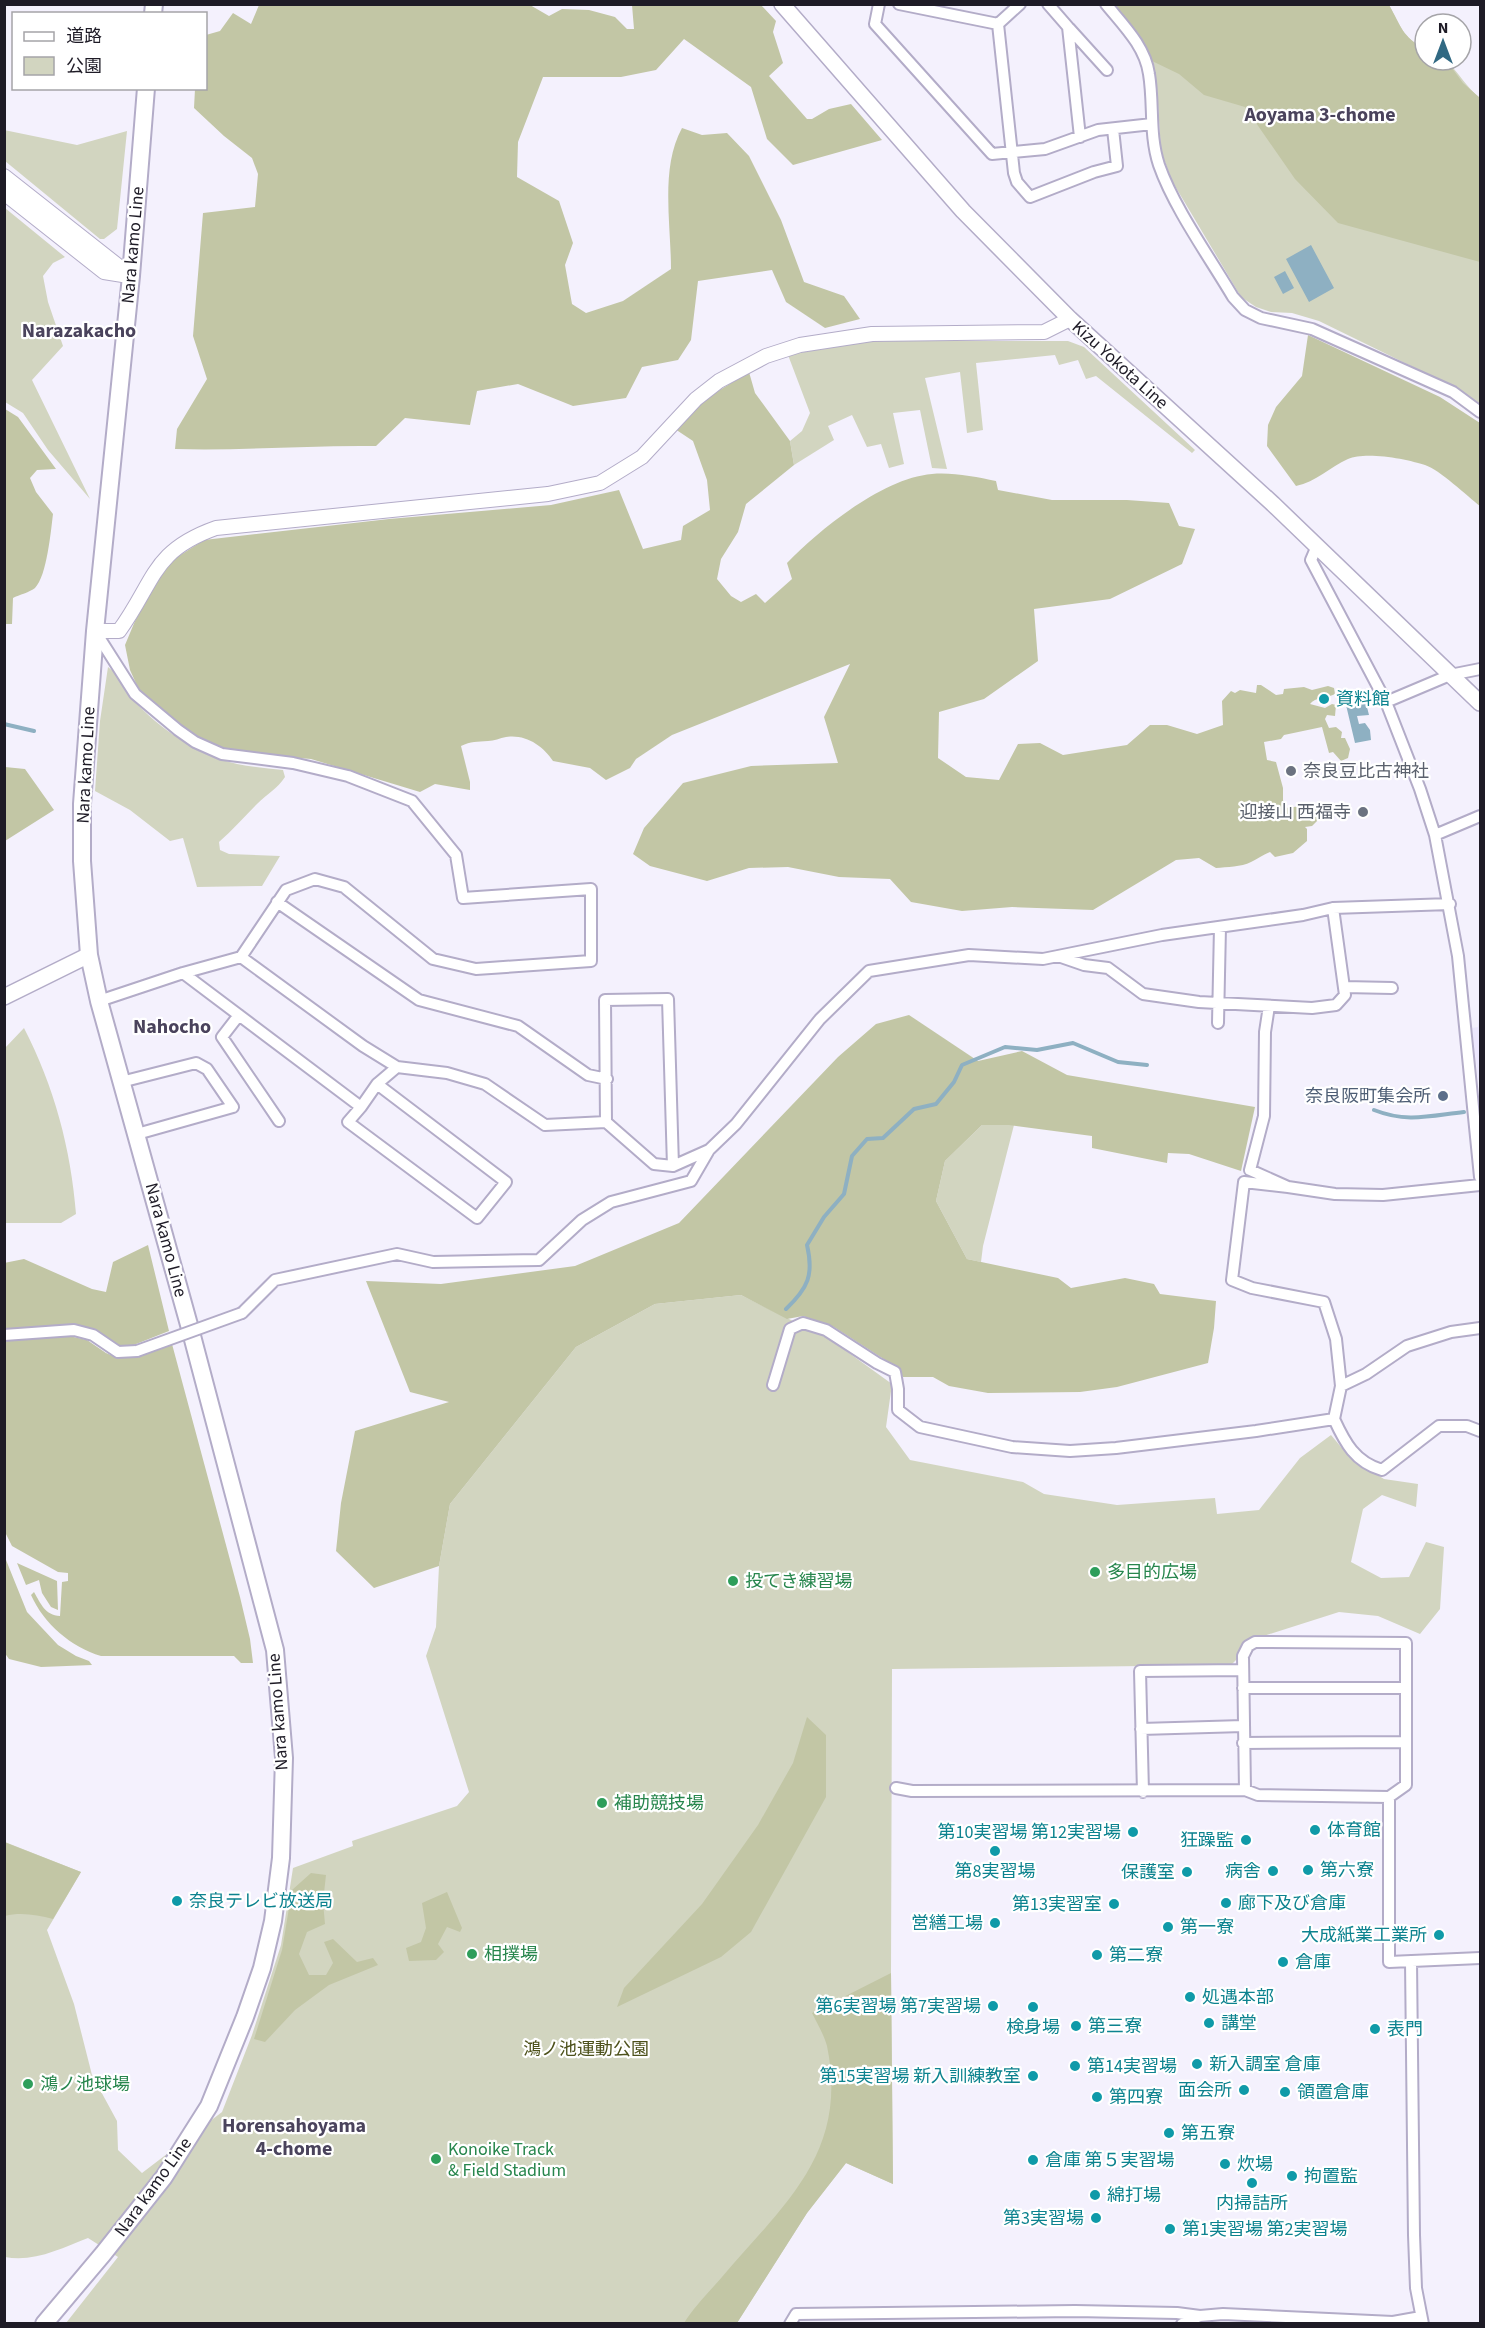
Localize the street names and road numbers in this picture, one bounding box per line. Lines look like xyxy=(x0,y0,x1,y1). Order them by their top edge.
street label: Nara kamo Line xyxy=(115,185,151,304)
street label: Kizu Yokota Line xyxy=(1066,315,1174,415)
street label: Nara kamo Line xyxy=(70,706,102,824)
street label: Nara kamo Line xyxy=(139,1180,193,1300)
street label: Nara kamo Line xyxy=(261,1653,295,1771)
street label: Nara kamo Line xyxy=(108,2132,198,2242)

